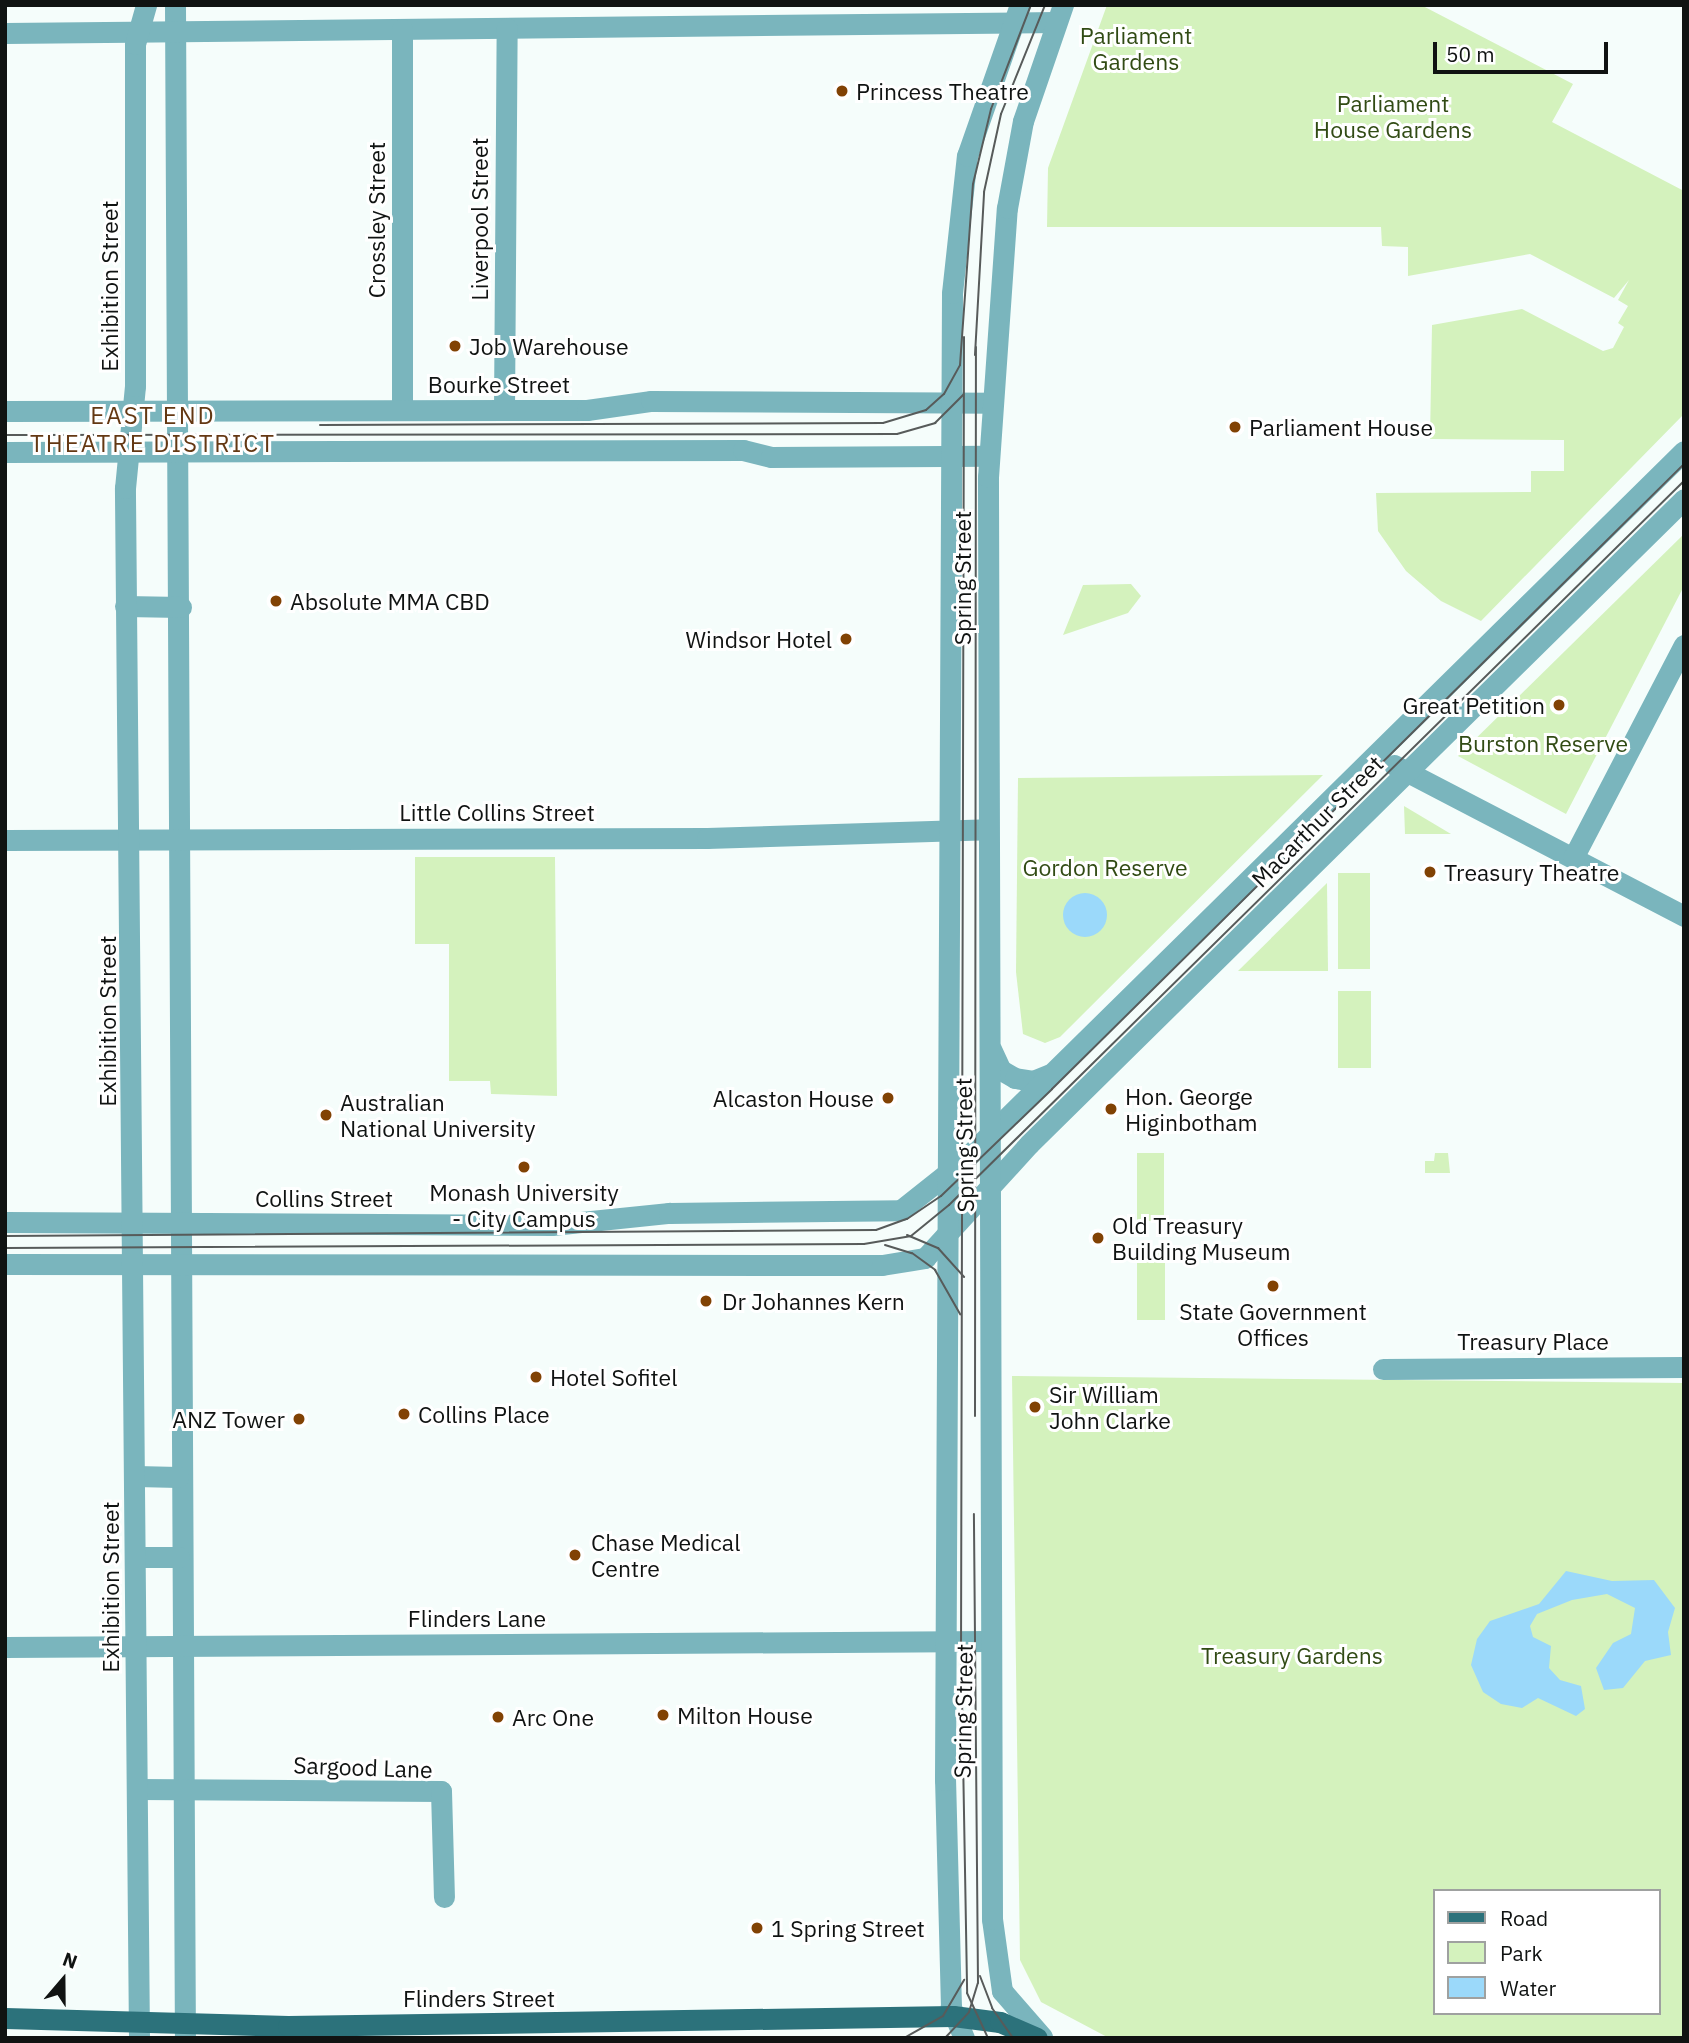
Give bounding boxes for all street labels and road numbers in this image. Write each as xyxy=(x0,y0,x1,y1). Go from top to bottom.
street label: Liverpool Street xyxy=(465,137,493,301)
street label: Crossley Street xyxy=(362,142,390,298)
street label: Exhibition Street xyxy=(95,200,123,372)
street label: Bourke Street xyxy=(428,370,570,398)
street label: Spring Street xyxy=(948,511,976,645)
street label: Macarthur Street xyxy=(1246,750,1388,892)
street label: Little Collins Street xyxy=(399,798,595,826)
street label: Exhibition Street xyxy=(93,935,121,1107)
street label: Spring Street xyxy=(949,1077,979,1213)
street label: Collins Street xyxy=(255,1184,393,1212)
street label: Treasury Place xyxy=(1457,1327,1609,1355)
street label: Exhibition Street xyxy=(96,1501,124,1673)
street label: Flinders Lane xyxy=(408,1604,546,1632)
street label: Spring Street xyxy=(948,1643,978,1779)
street label: Sargood Lane xyxy=(293,1751,433,1783)
street label: Flinders Street xyxy=(403,1984,555,2012)

